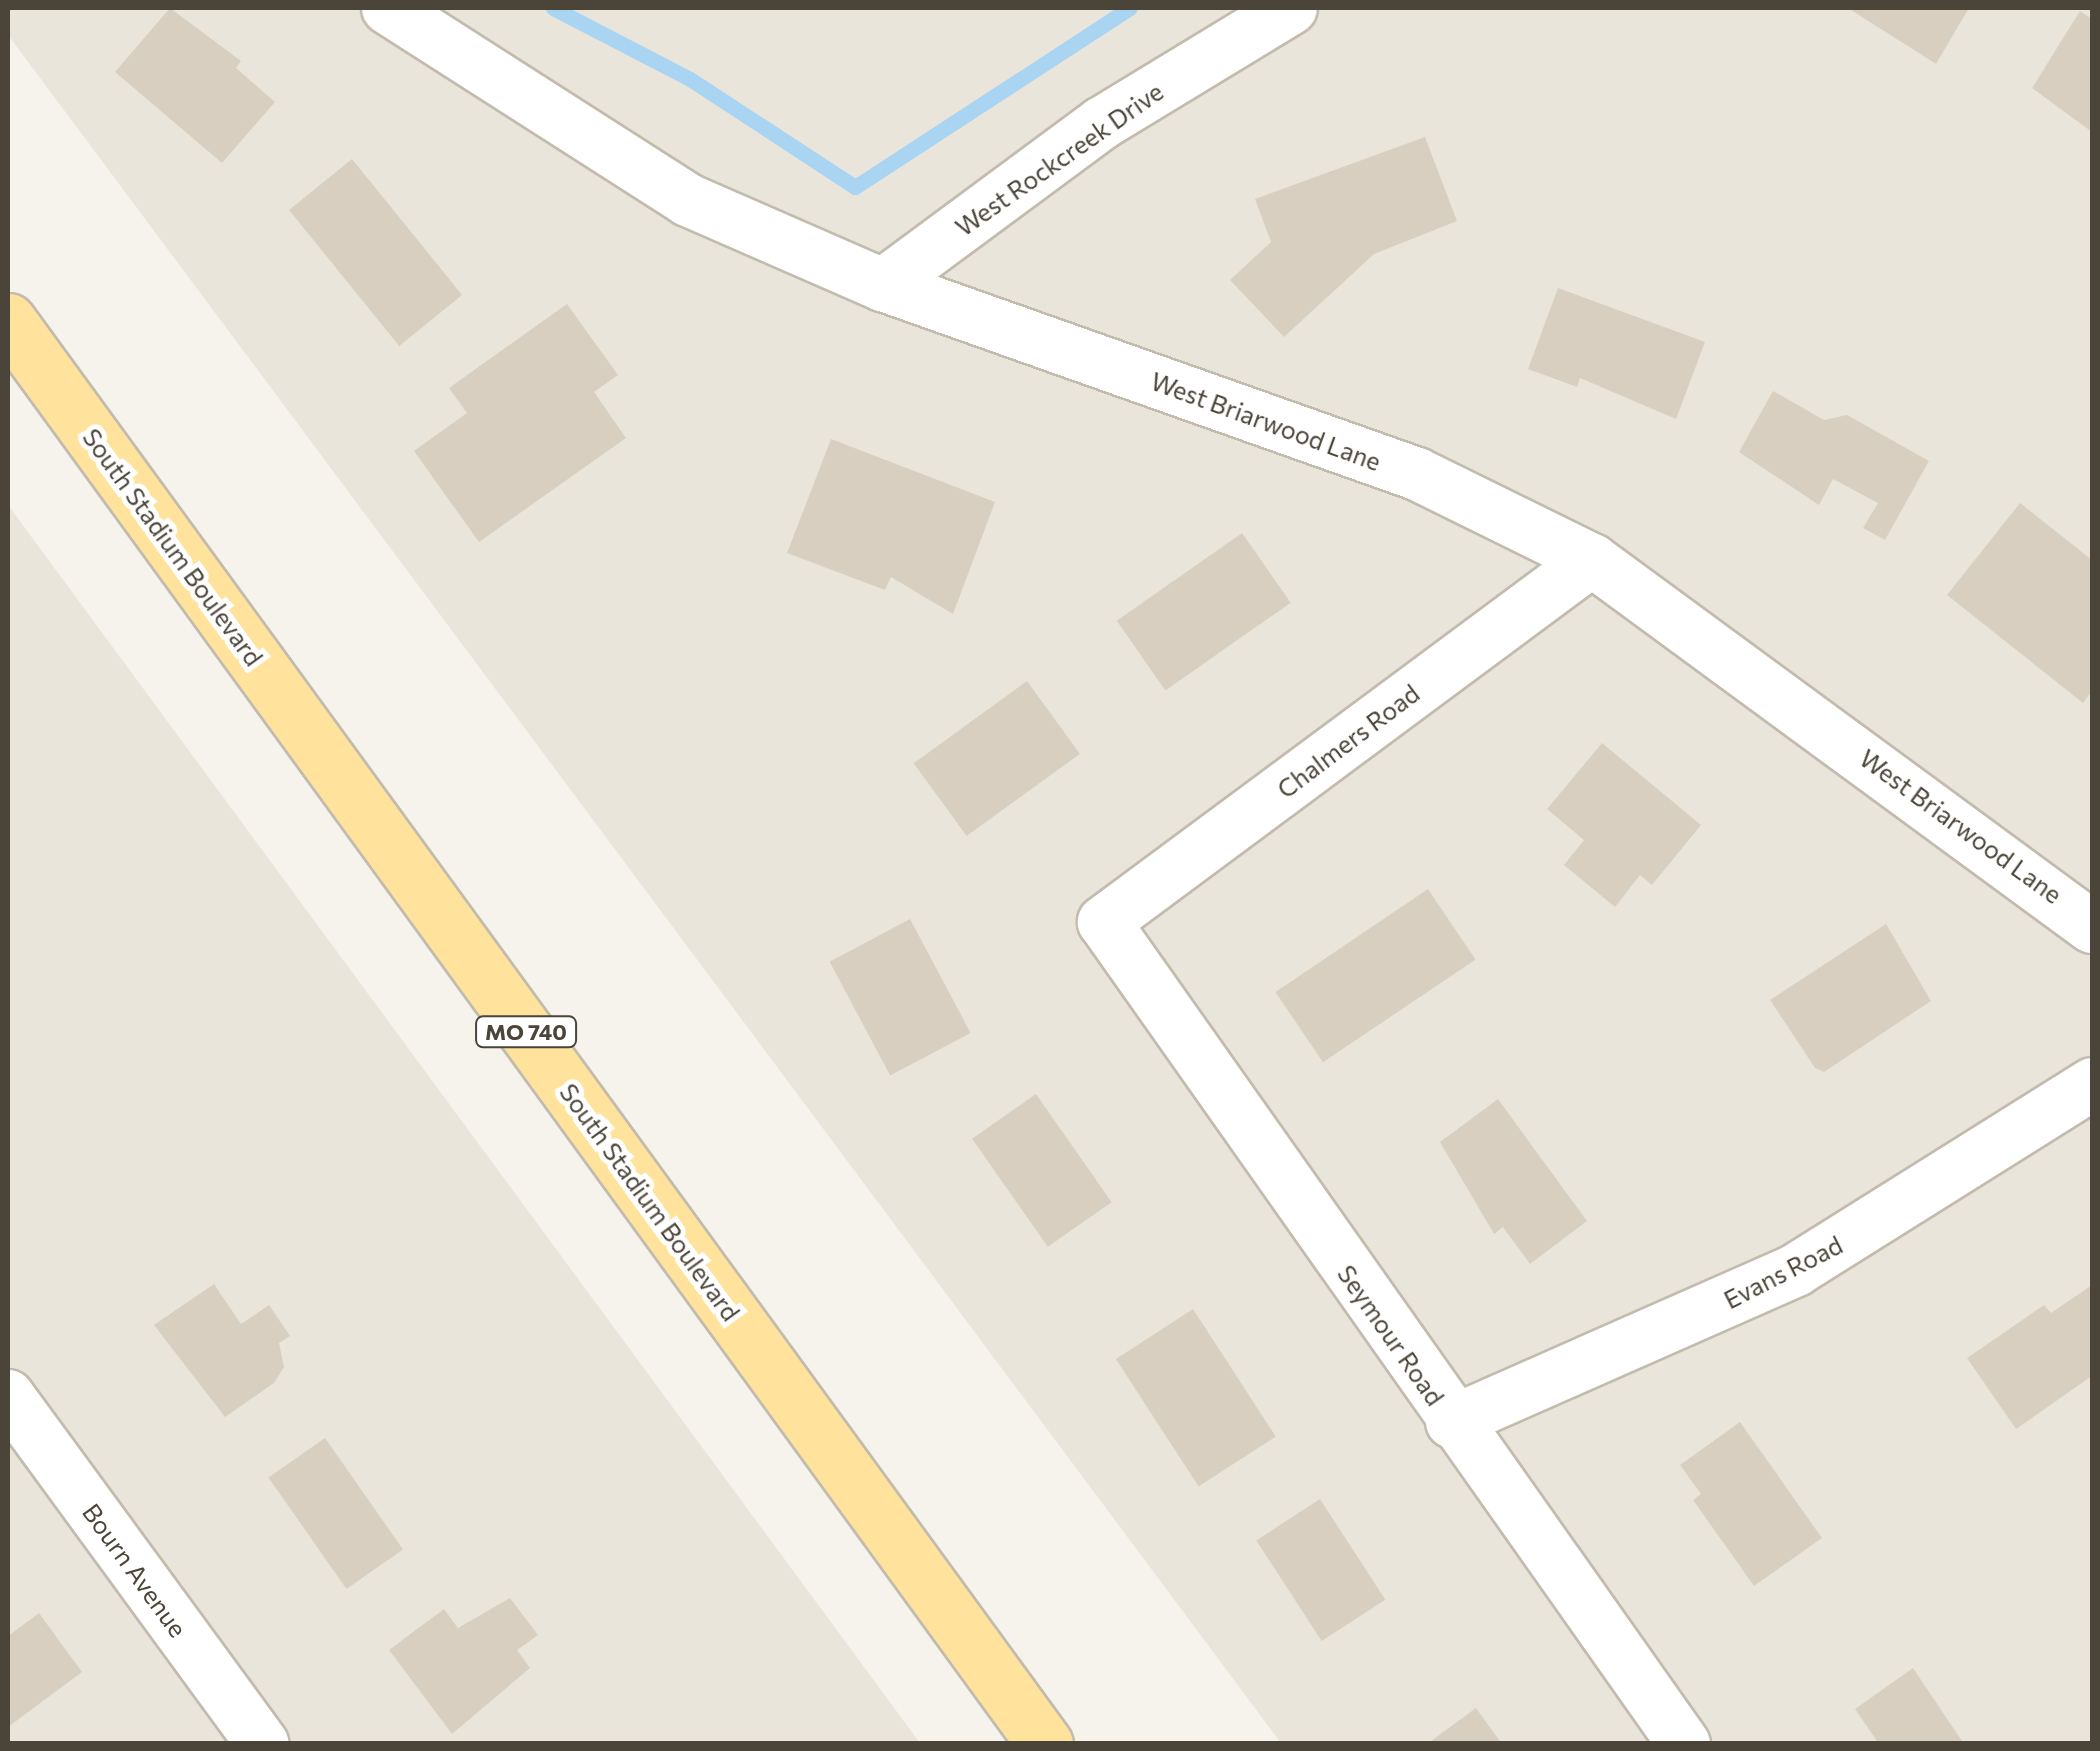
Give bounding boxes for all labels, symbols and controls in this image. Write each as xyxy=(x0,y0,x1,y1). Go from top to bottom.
street label: West Rockcreek Drive xyxy=(949,76,1169,242)
street label: West Briarwood Lane xyxy=(1147,365,1385,477)
street label: South Stadium Boulevard xyxy=(77,422,269,672)
street label: Chalmers Road xyxy=(1271,678,1425,804)
street label: West Briarwood Lane xyxy=(1854,743,2068,909)
road number: MO 740 xyxy=(474,1015,578,1049)
street label: South Stadium Boulevard xyxy=(554,1077,746,1327)
street label: Evans Road xyxy=(1719,1229,1847,1315)
street label: Seymour Road xyxy=(1332,1259,1450,1411)
street label: Bourn Avenue xyxy=(77,1497,193,1643)

